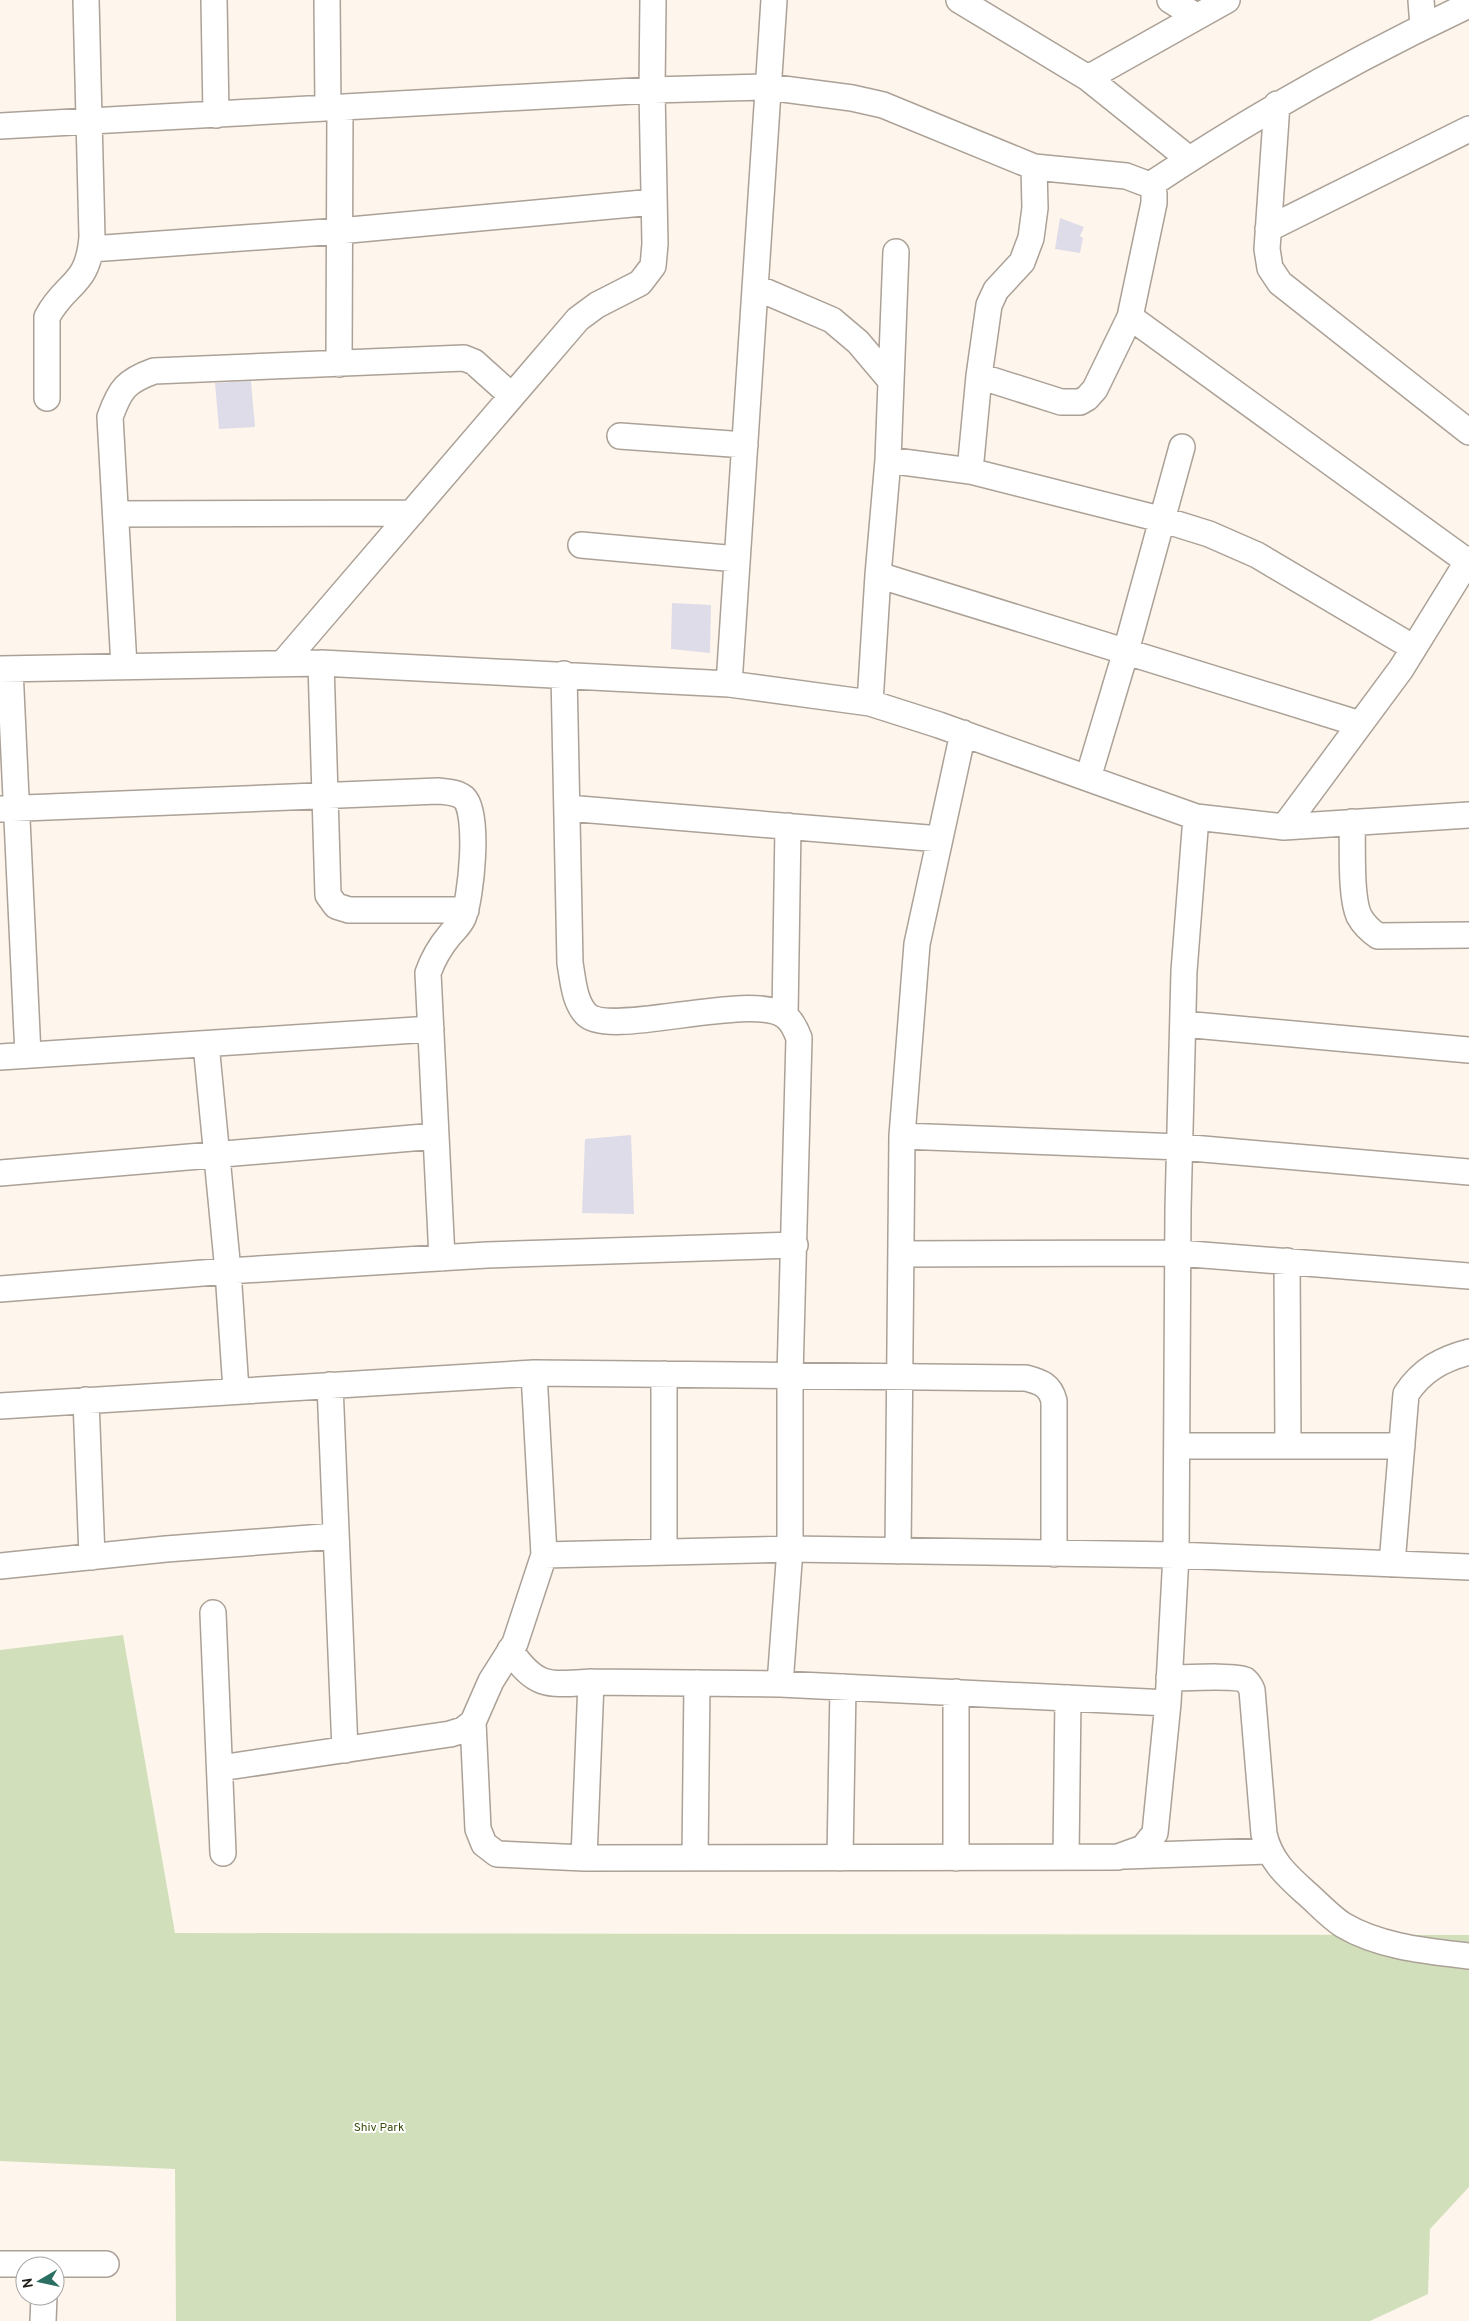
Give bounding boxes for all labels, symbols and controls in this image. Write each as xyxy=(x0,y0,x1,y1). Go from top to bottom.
park label: Shiv Park xyxy=(354,2120,404,2136)
north arrow xyxy=(15,2256,65,2306)
text: N xyxy=(19,2276,38,2289)

